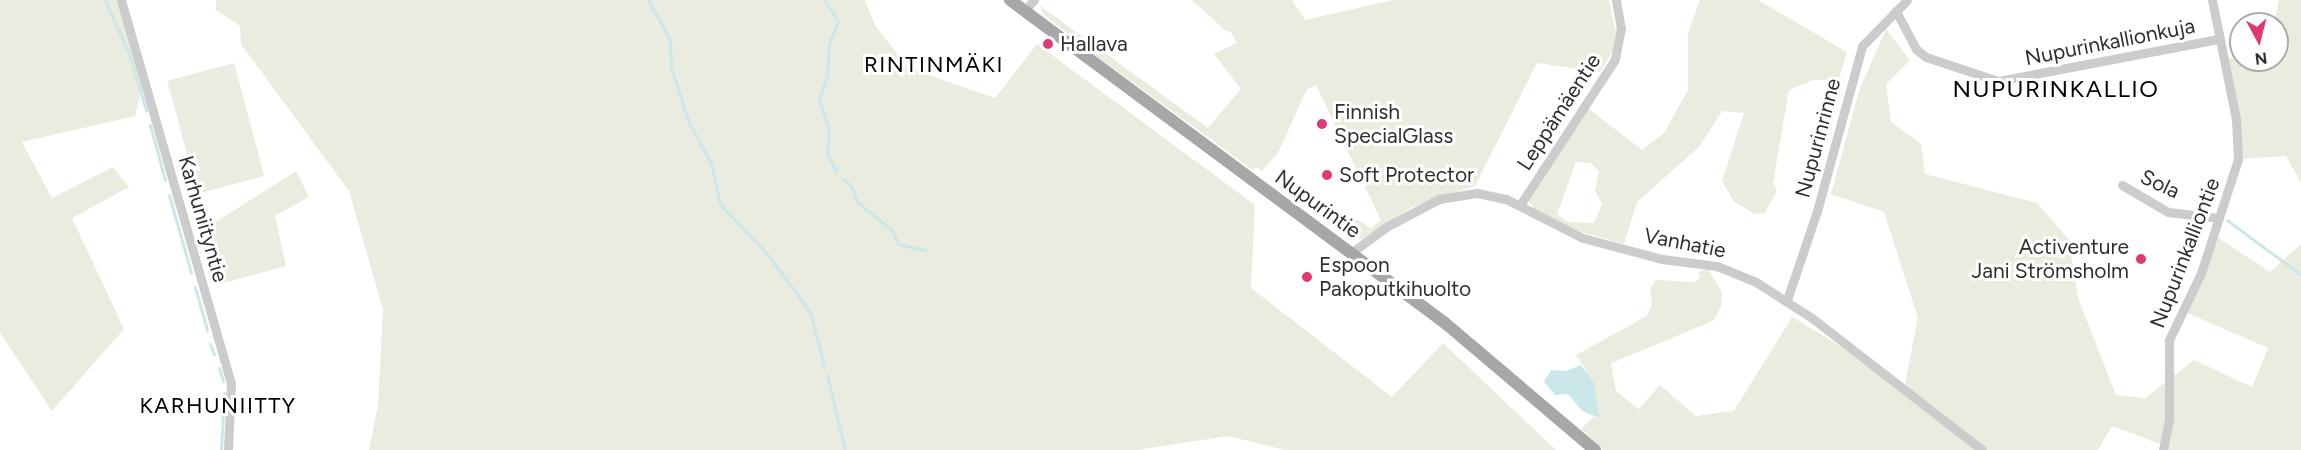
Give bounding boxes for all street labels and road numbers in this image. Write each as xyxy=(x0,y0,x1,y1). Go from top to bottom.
street label: Nupurinkallionkuja xyxy=(2023,13,2197,71)
street label: Leppämäentie xyxy=(1512,49,1606,175)
street label: Nupurinrinne xyxy=(1790,75,1846,201)
street label: Karhuniityntie xyxy=(173,153,233,285)
street label: Nupurintie xyxy=(1270,164,1366,244)
street label: Sola xyxy=(2136,164,2184,204)
street label: Nupurinkalliontie xyxy=(2145,174,2225,332)
street label: Vanhatie xyxy=(1642,223,1728,263)

